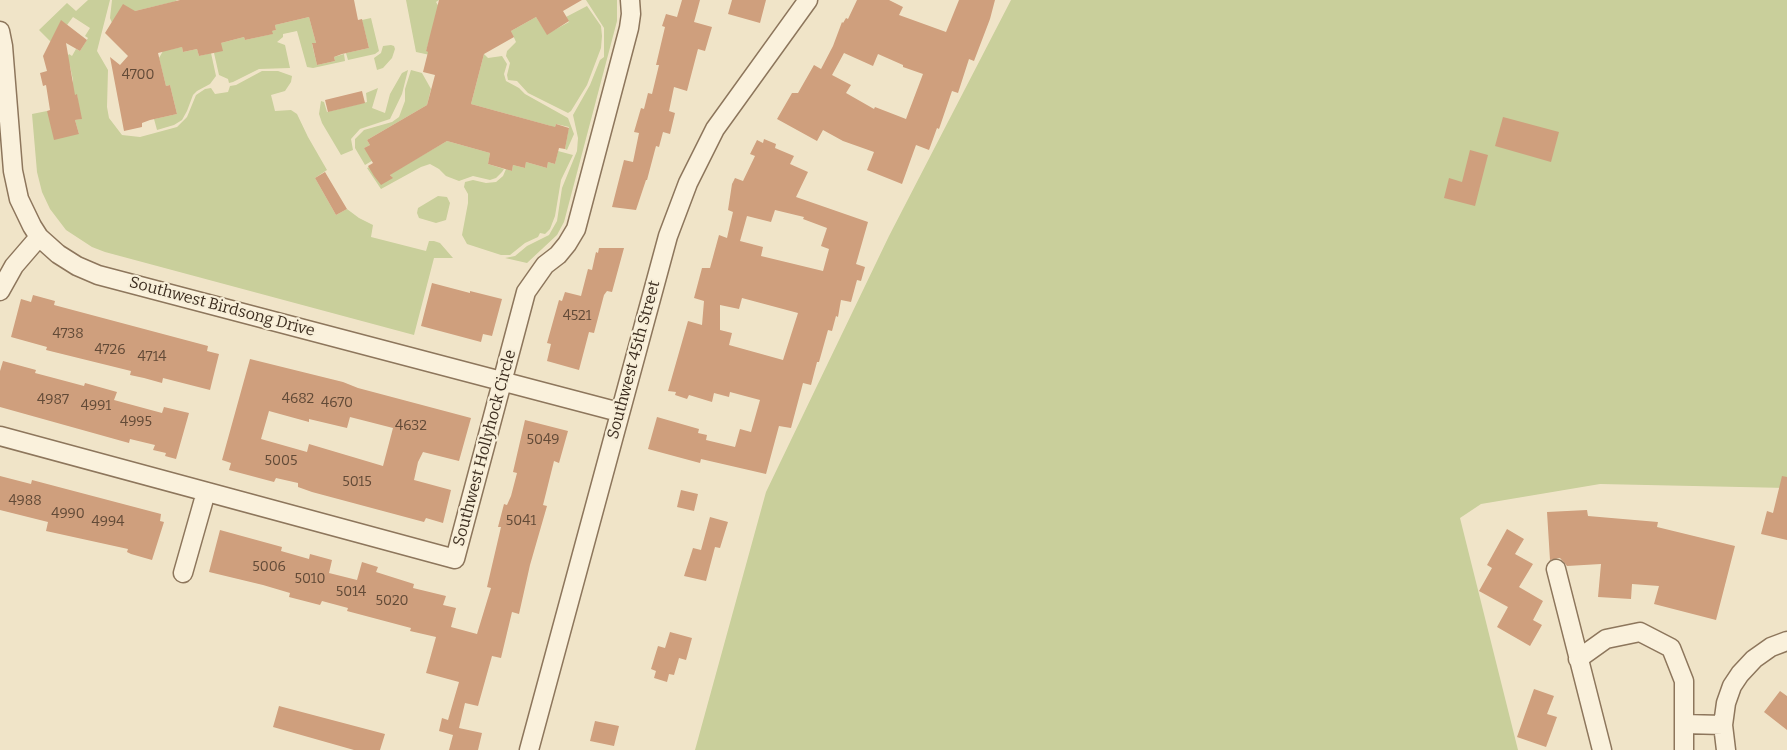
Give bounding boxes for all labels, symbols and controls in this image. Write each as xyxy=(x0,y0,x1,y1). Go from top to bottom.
house number: 4700 xyxy=(122,67,154,83)
street label: Southwest Birdsong Drive xyxy=(127,273,317,341)
street label: Southwest 45th Street xyxy=(604,279,664,441)
house number: 4521 xyxy=(563,308,591,324)
house number: 4738 xyxy=(52,326,84,342)
house number: 4726 xyxy=(95,342,125,358)
street label: Southwest Hollyhock Circle xyxy=(450,348,520,548)
house number: 4714 xyxy=(138,349,166,365)
house number: 4682 xyxy=(282,391,314,407)
house number: 4987 xyxy=(37,392,69,408)
house number: 4670 xyxy=(321,395,353,411)
house number: 4991 xyxy=(81,398,111,414)
house number: 4995 xyxy=(120,414,152,430)
house number: 4632 xyxy=(395,418,427,434)
house number: 5049 xyxy=(527,432,559,448)
house number: 5005 xyxy=(265,453,297,469)
house number: 5015 xyxy=(342,474,372,490)
house number: 4988 xyxy=(8,493,42,509)
house number: 4990 xyxy=(51,506,85,522)
house number: 5041 xyxy=(506,513,536,529)
house number: 4994 xyxy=(92,514,124,530)
house number: 5006 xyxy=(252,559,286,575)
house number: 5010 xyxy=(294,571,326,587)
house number: 5014 xyxy=(336,584,366,600)
house number: 5020 xyxy=(375,593,409,609)

